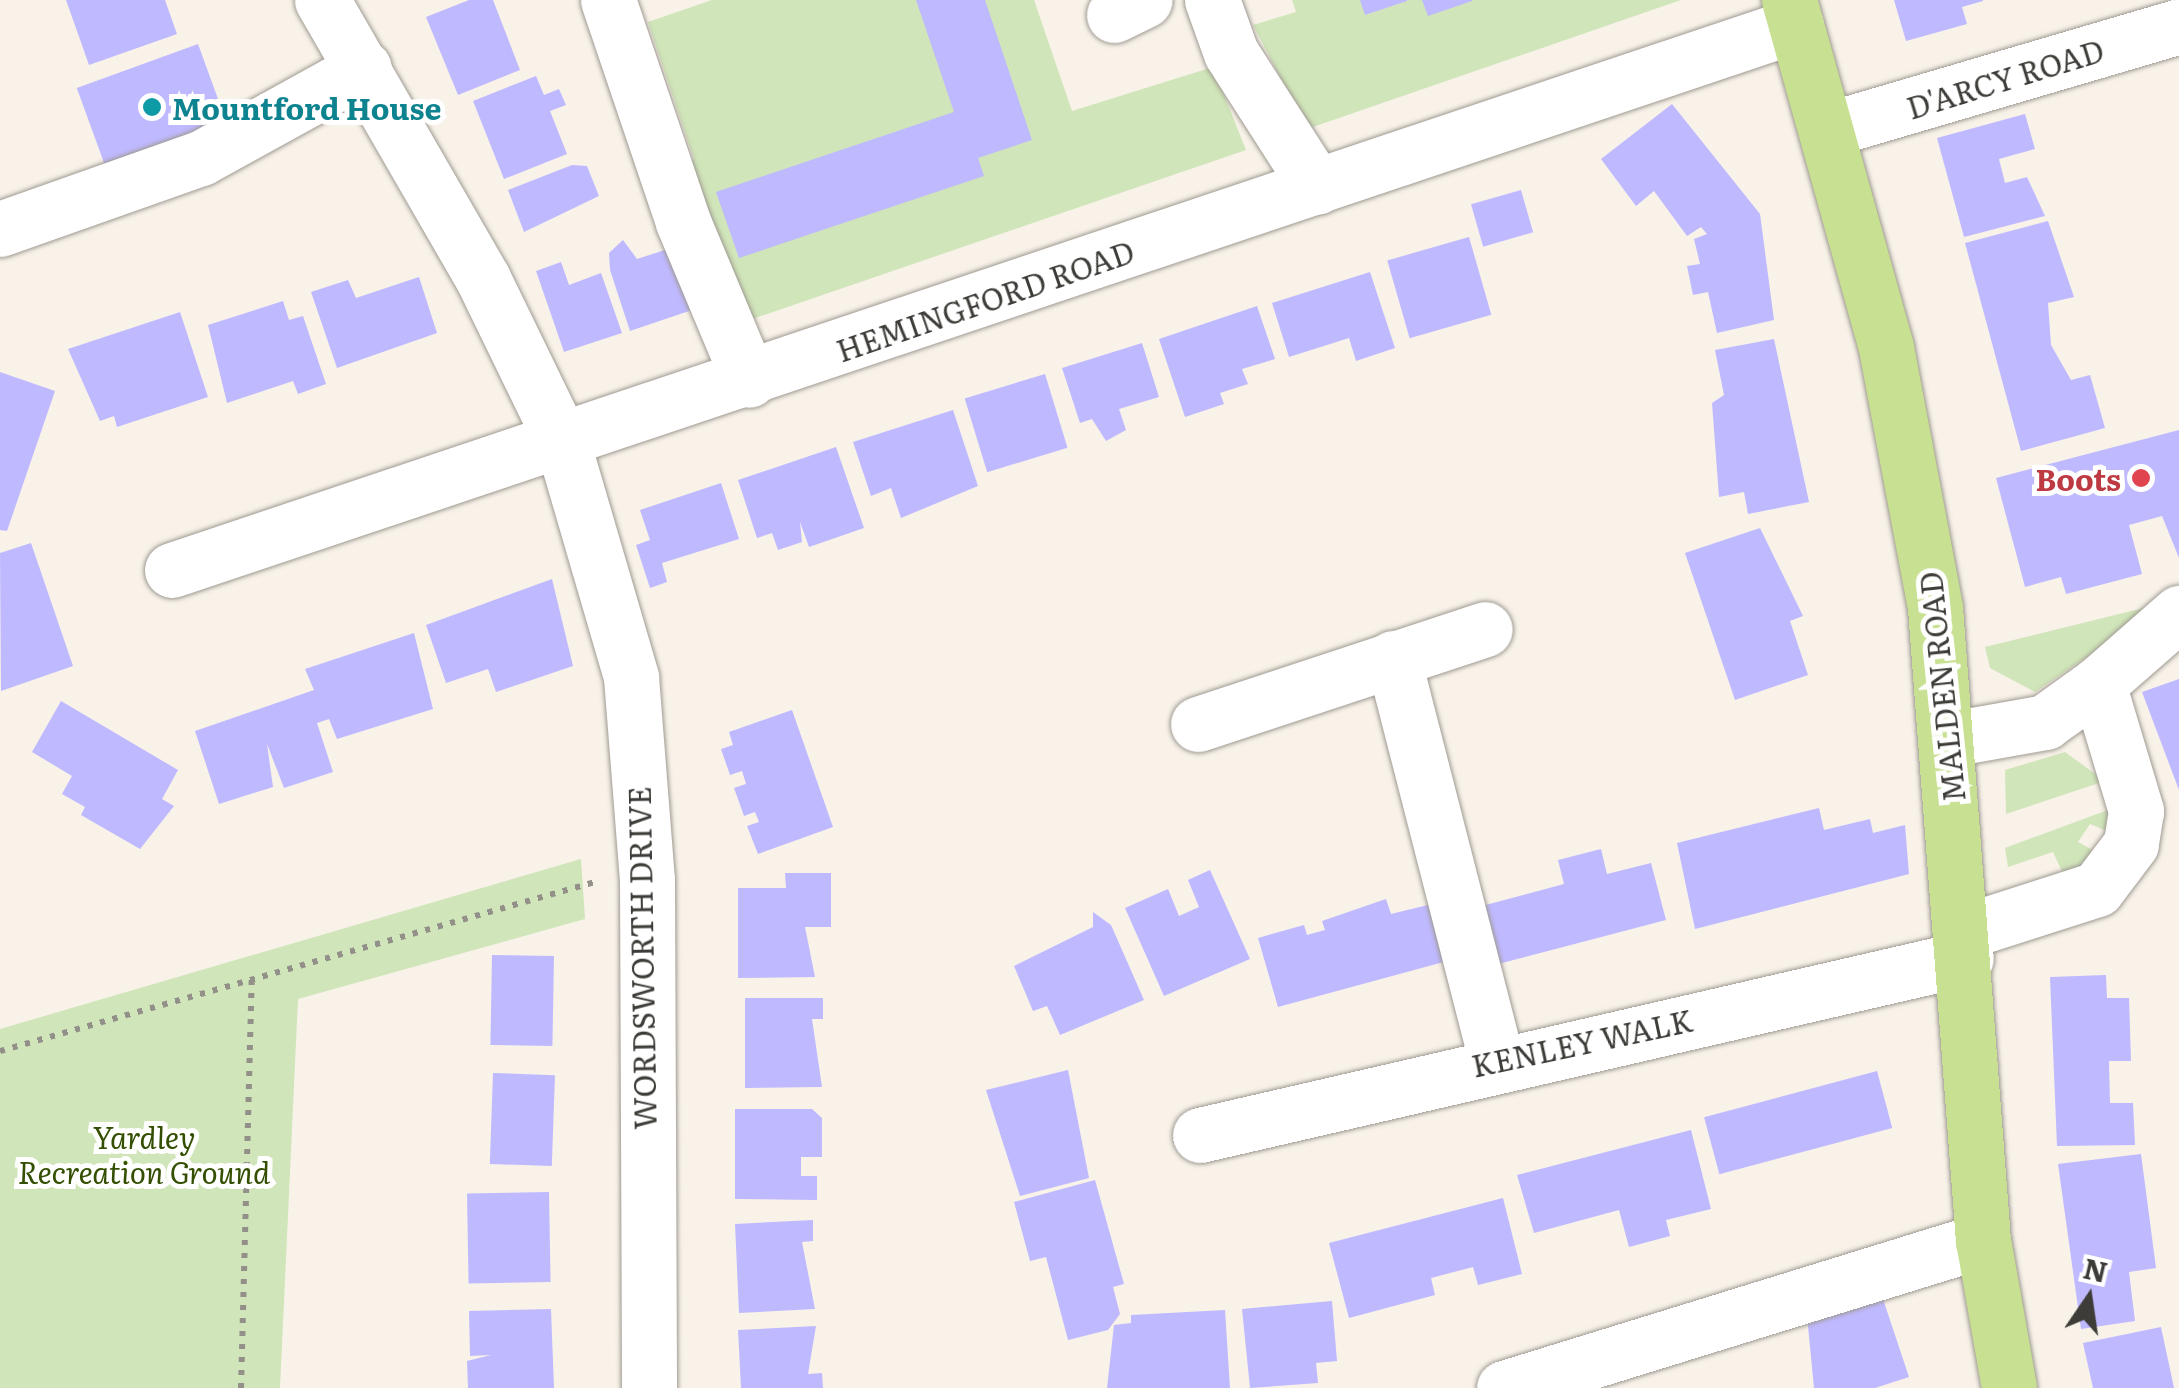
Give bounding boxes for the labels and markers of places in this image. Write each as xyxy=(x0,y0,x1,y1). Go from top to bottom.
place label: Mountford House xyxy=(172,89,441,125)
marker: Mountford House xyxy=(141,96,163,118)
place label: Boots xyxy=(2036,460,2121,496)
marker: Boots xyxy=(2130,467,2152,489)

